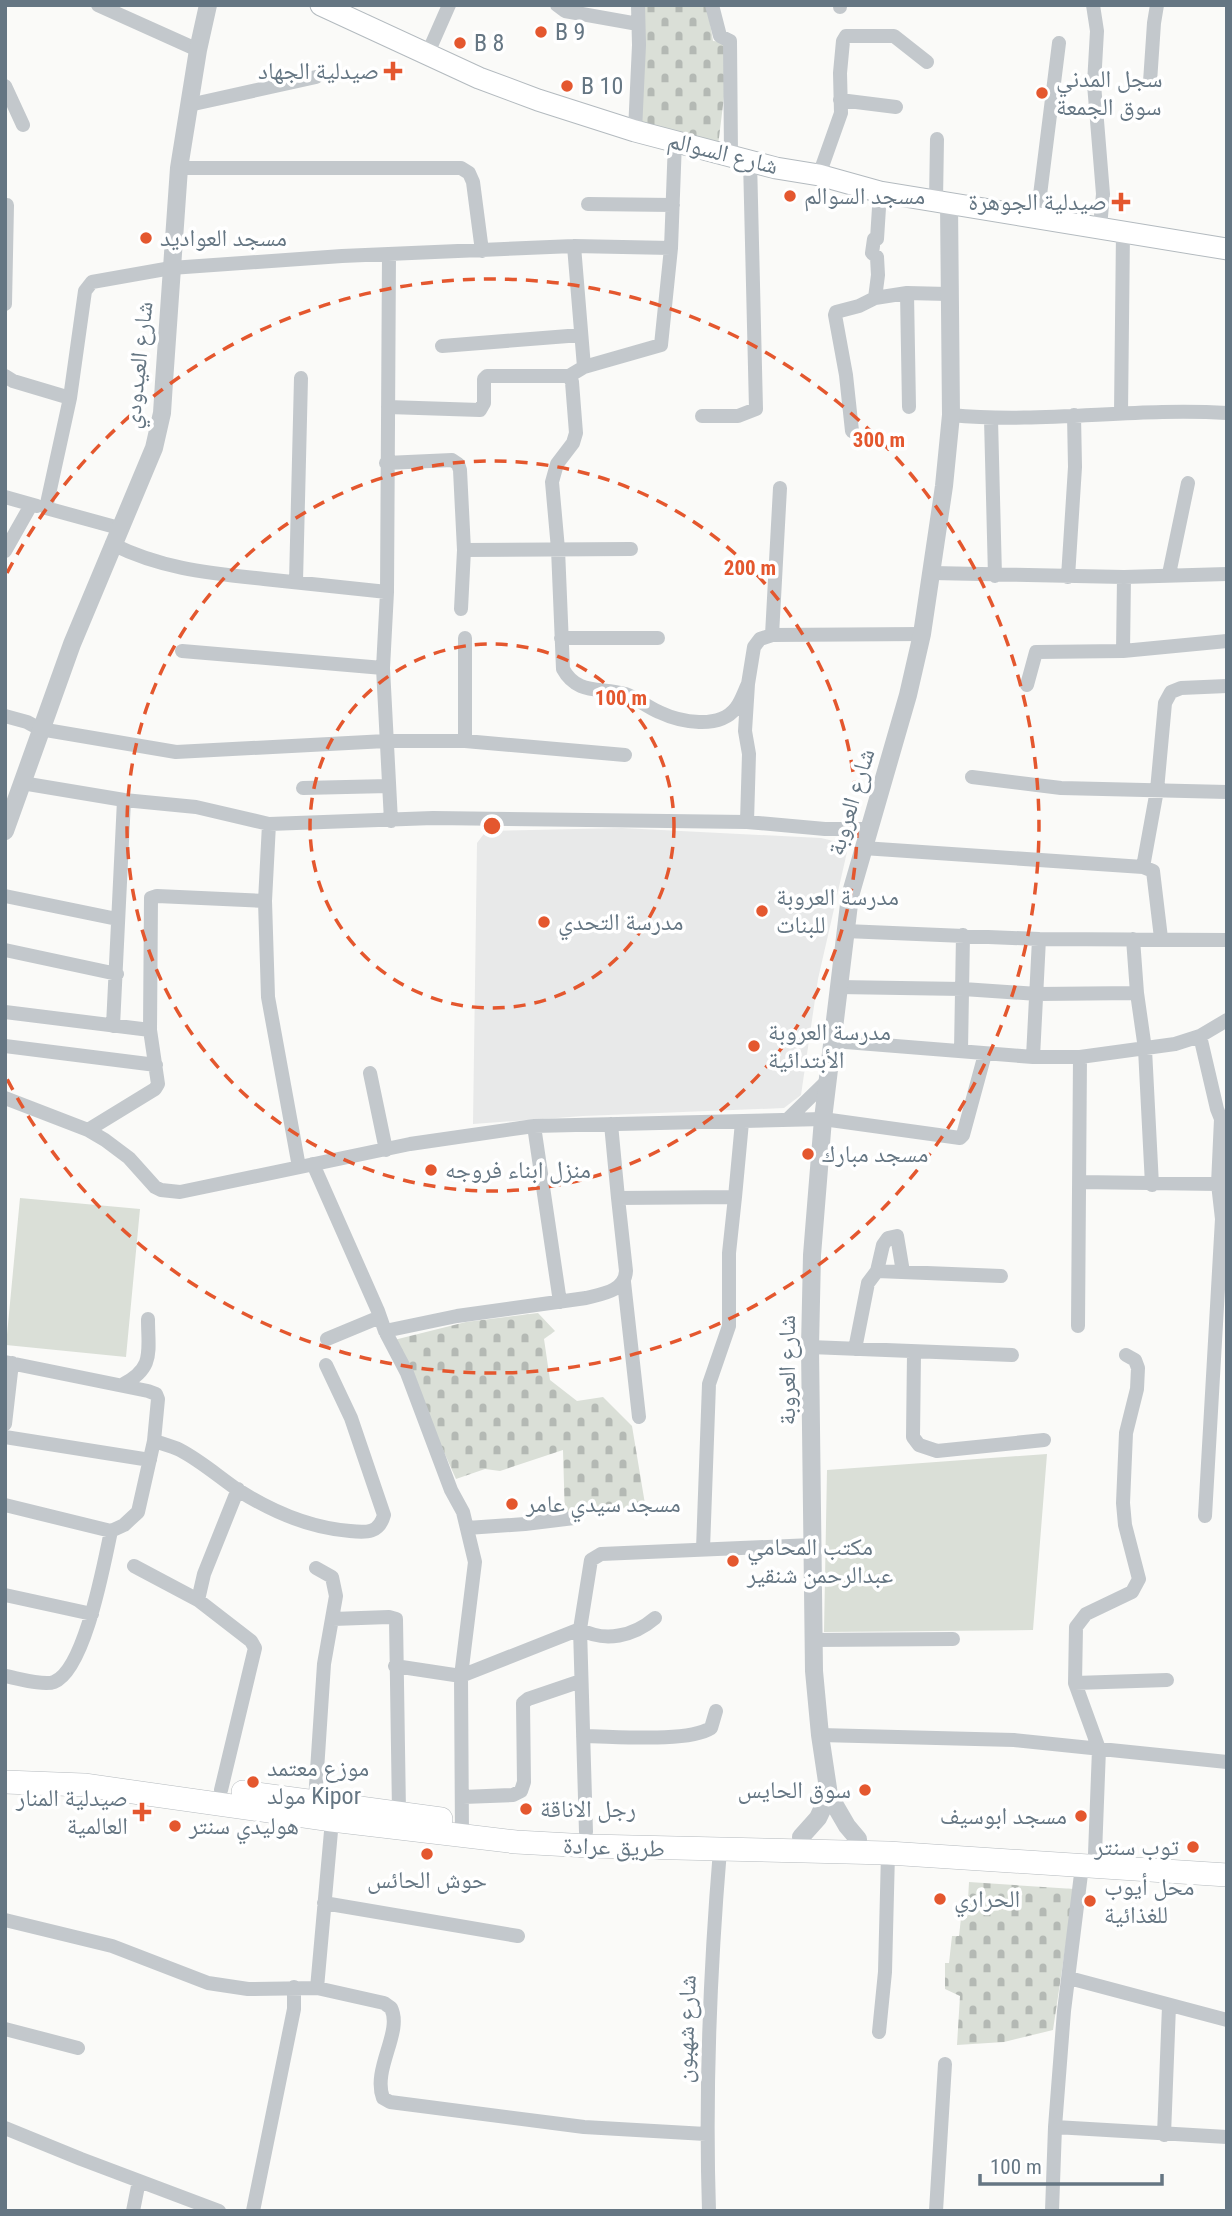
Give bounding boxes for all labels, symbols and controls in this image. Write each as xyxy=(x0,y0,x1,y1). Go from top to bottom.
place label: B 9 xyxy=(555,18,585,46)
marker: B 9 xyxy=(533,24,549,40)
place label: B 8 xyxy=(474,29,504,57)
marker: B 8 xyxy=(452,35,468,51)
place label: صيدلية الجهاد xyxy=(258,57,379,85)
marker: صيدلية الجهاد xyxy=(385,63,401,79)
place label: سجل المدني سوق الجمعة xyxy=(1056,65,1163,121)
place label: B 10 xyxy=(581,72,623,100)
marker: B 10 xyxy=(559,78,575,94)
marker: سجل المدني سوق الجمعة xyxy=(1034,85,1050,101)
street label: شارع السوالم xyxy=(665,126,781,182)
place label: مسجد السوالم xyxy=(804,182,925,212)
marker: مسجد السوالم xyxy=(782,188,798,204)
place label: صيدلية الجوهرة xyxy=(968,188,1107,216)
marker: صيدلية الجوهرة xyxy=(1113,194,1129,210)
place label: مسجد العواديد xyxy=(160,224,287,252)
marker: مسجد العواديد xyxy=(138,230,154,246)
street label: شارع العيدودي xyxy=(117,300,164,431)
text: 300 m xyxy=(853,428,905,452)
text: 200 m xyxy=(724,556,776,580)
text: 100 m xyxy=(595,686,647,710)
street label: شارع العروبة xyxy=(821,745,881,859)
centre of rings xyxy=(480,814,504,838)
place label: مدرسة العروبة للبنات xyxy=(776,883,899,939)
marker: مدرسة العروبة للبنات xyxy=(754,903,770,919)
place label: مدرسة التحدي xyxy=(558,908,683,941)
marker: مدرسة التحدي xyxy=(536,914,552,930)
place label: مدرسة العروبة الأبتدائية xyxy=(768,1018,891,1074)
marker: مدرسة العروبة الأبتدائية xyxy=(746,1038,762,1054)
place label: مسجد مبارك xyxy=(822,1140,928,1168)
marker: مسجد مبارك xyxy=(800,1146,816,1162)
place label: منزل ابناء فروجه xyxy=(445,1156,591,1184)
marker: منزل ابناء فروجه xyxy=(423,1162,439,1178)
street label: شارع العروبة xyxy=(773,1315,802,1425)
place label: مسجد سيدي عامر xyxy=(525,1490,681,1523)
marker: مسجد سيدي عامر xyxy=(504,1496,520,1512)
place label: مكتب المحامي عبدالرحمن شنقير xyxy=(746,1533,893,1589)
marker: مكتب المحامي عبدالرحمن شنقير xyxy=(725,1553,741,1569)
place label: موزع معتمد مولد Kipor xyxy=(267,1754,369,1810)
marker: موزع معتمد مولد Kipor xyxy=(245,1774,261,1790)
place label: سوق الحايس xyxy=(737,1776,851,1804)
marker: سوق الحايس xyxy=(857,1782,873,1798)
place label: صيدلية المنار العالمية xyxy=(15,1784,128,1840)
place label: رجل الاناقة xyxy=(540,1795,636,1823)
marker: رجل الاناقة xyxy=(518,1801,534,1817)
place label: مسجد ابوسيف xyxy=(940,1802,1067,1830)
marker: صيدلية المنار العالمية xyxy=(134,1804,150,1820)
marker: مسجد ابوسيف xyxy=(1073,1808,1089,1824)
place label: هوليدي سنتر xyxy=(188,1812,299,1845)
marker: هوليدي سنتر xyxy=(167,1818,183,1834)
street label: طريق عرادة xyxy=(563,1831,665,1863)
place label: توب سنتر xyxy=(1093,1833,1179,1861)
marker: توب سنتر xyxy=(1185,1839,1201,1855)
marker: حوش الحائس xyxy=(419,1846,435,1862)
place label: حوش الحائس xyxy=(367,1866,487,1894)
place label: محل أيوب للغذائية xyxy=(1104,1873,1194,1929)
place label: الحراري xyxy=(954,1885,1020,1918)
marker: الحراري xyxy=(932,1891,948,1907)
marker: محل أيوب للغذائية xyxy=(1082,1893,1098,1909)
street label: شارع شهبون xyxy=(670,1974,703,2084)
scale bar xyxy=(980,2142,1162,2186)
text: 100 m xyxy=(990,2155,1042,2179)

